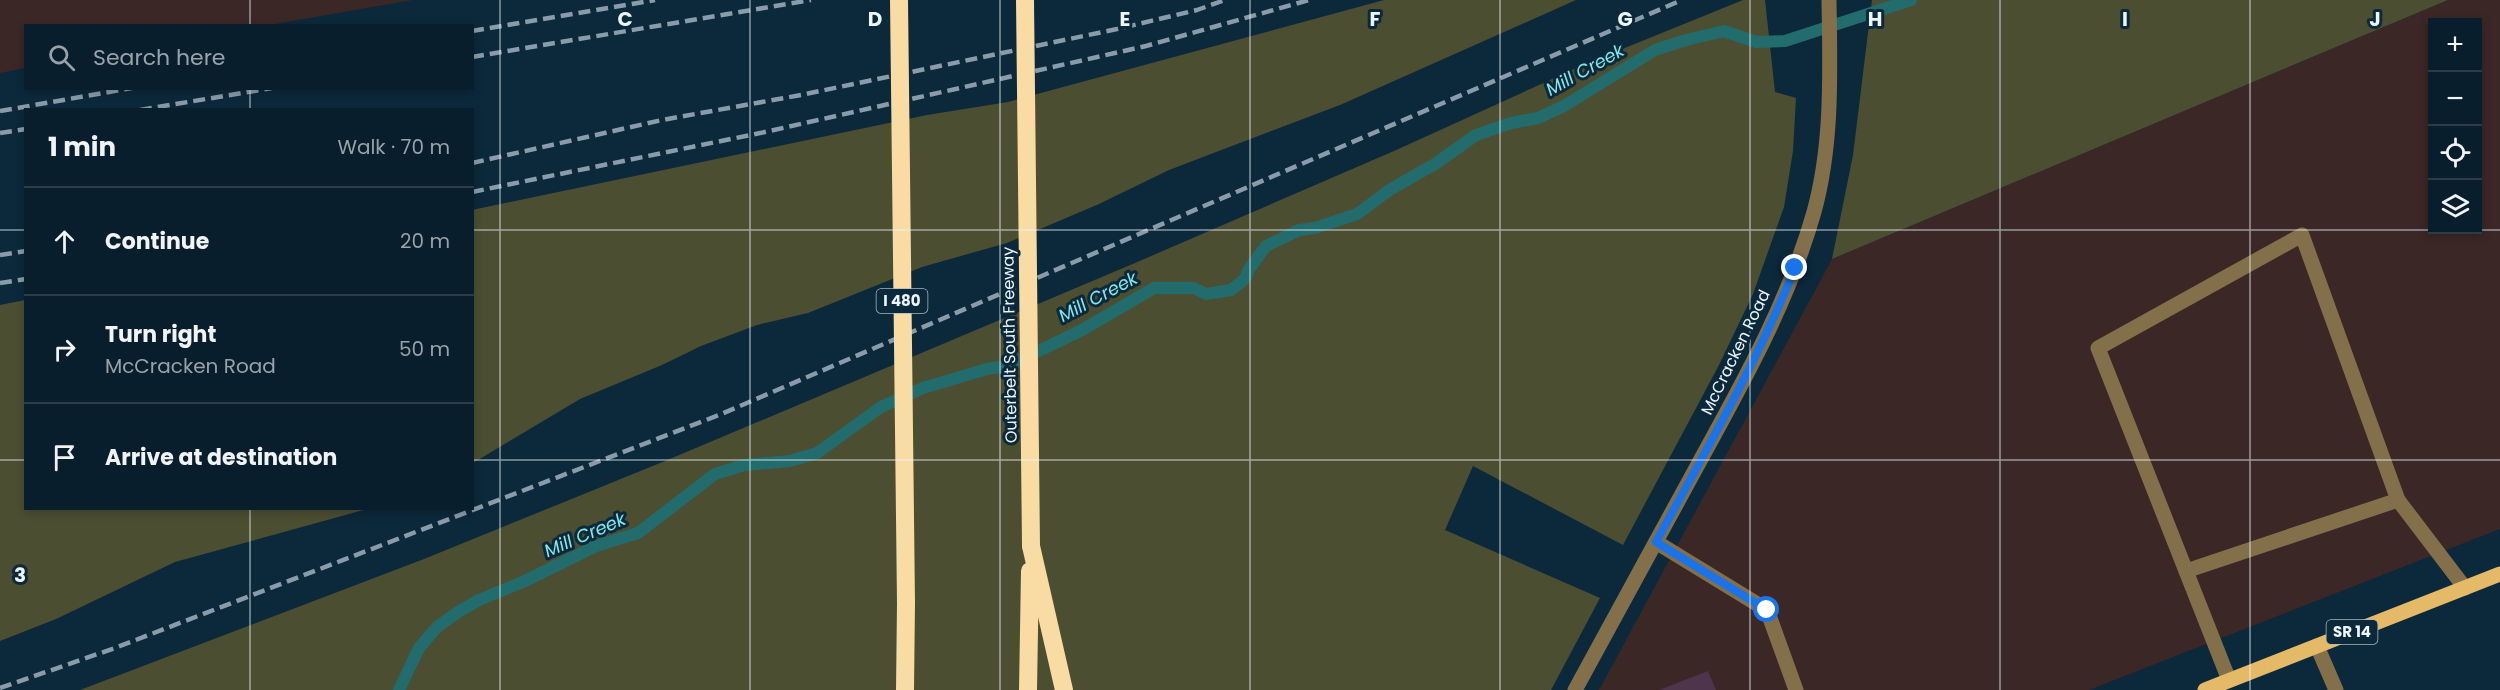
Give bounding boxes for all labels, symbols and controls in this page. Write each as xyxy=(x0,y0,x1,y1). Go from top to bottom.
text: C xyxy=(617,5,633,33)
text: D xyxy=(868,5,882,33)
text: E xyxy=(1120,5,1130,33)
text: F xyxy=(1370,5,1381,33)
text: G xyxy=(1617,5,1633,33)
text: H xyxy=(1868,5,1882,33)
text: I xyxy=(2122,5,2128,33)
text: J xyxy=(2369,5,2381,33)
map controls xyxy=(2428,18,2482,234)
button: + xyxy=(2428,18,2482,72)
search box xyxy=(24,24,474,90)
water label: Mill Creek xyxy=(1541,37,1629,101)
icon: search xyxy=(45,41,78,74)
text: Search here xyxy=(93,42,226,73)
button: − xyxy=(2428,72,2482,126)
button: locate xyxy=(2428,126,2482,180)
text: 1 min xyxy=(48,129,116,165)
text: Walk · 70 m xyxy=(337,133,450,161)
button: layers xyxy=(2428,180,2482,234)
icon: ahead xyxy=(48,225,81,258)
text: Continue xyxy=(105,226,209,257)
text: 20 m xyxy=(400,227,450,255)
street label: Outerbelt South Freeway xyxy=(996,247,1023,443)
route end xyxy=(1781,254,1807,280)
water label: Mill Creek xyxy=(1054,265,1142,328)
street label: McCracken Road xyxy=(1695,286,1776,419)
road number: I 480 xyxy=(876,289,928,313)
text: Turn right xyxy=(105,319,216,350)
icon: right xyxy=(48,333,81,366)
text: 50 m xyxy=(399,335,450,363)
text: McCracken Road xyxy=(105,352,276,380)
icon: arrive xyxy=(48,441,81,474)
text: Arrive at destination xyxy=(105,442,337,473)
water label: Mill Creek xyxy=(540,506,630,563)
text: 3 xyxy=(14,561,26,589)
route start xyxy=(1753,596,1779,622)
road number: SR 14 xyxy=(2326,620,2378,644)

